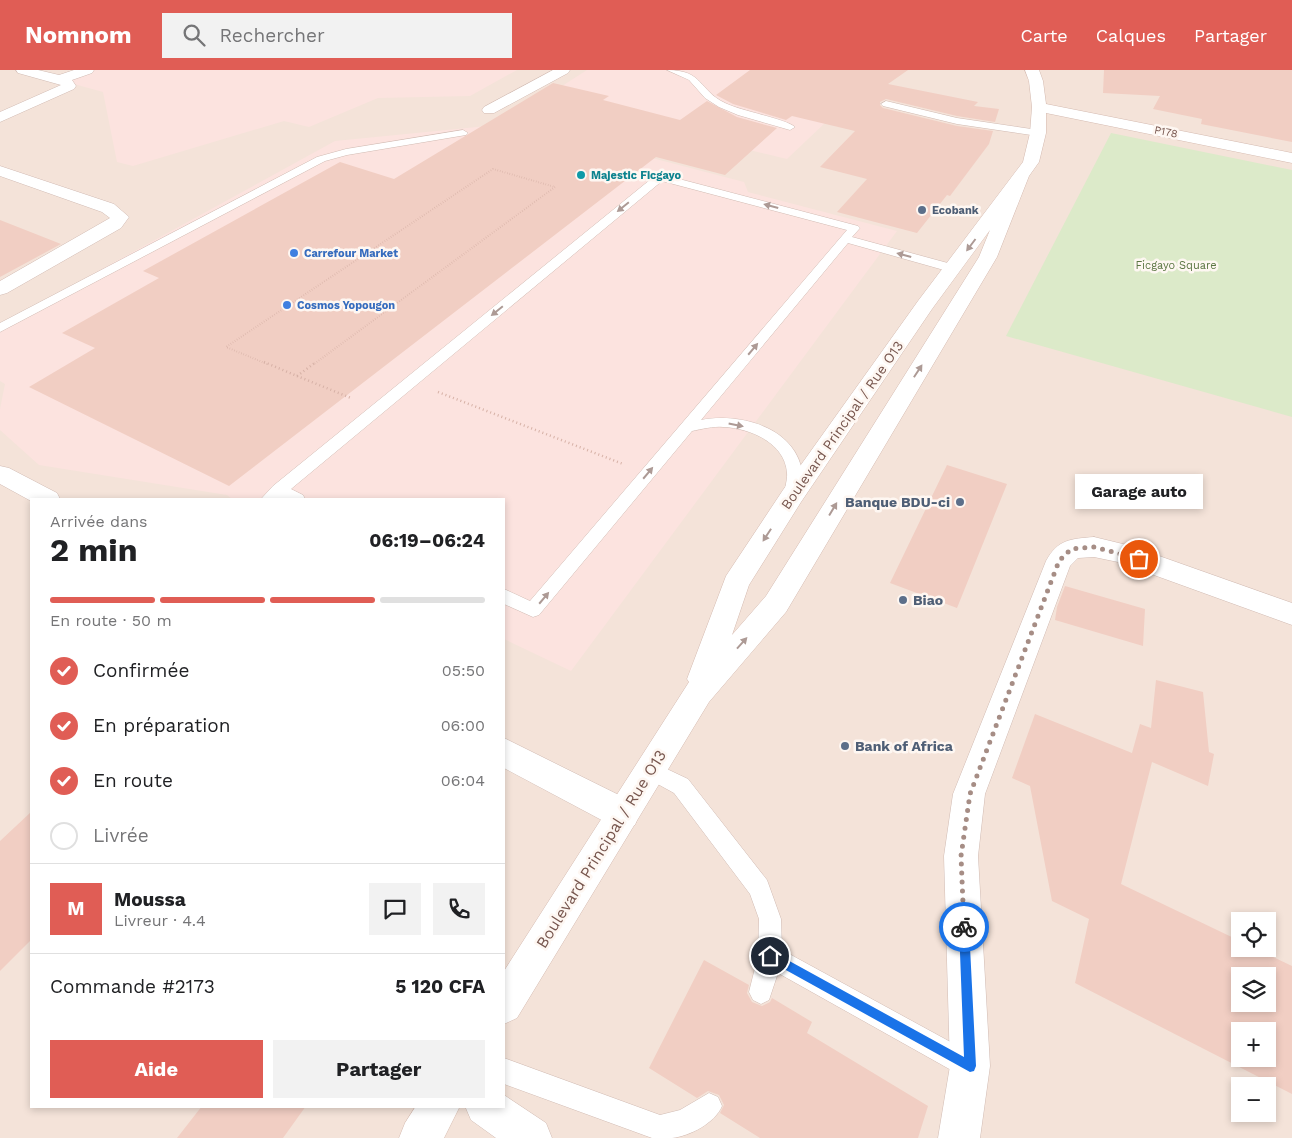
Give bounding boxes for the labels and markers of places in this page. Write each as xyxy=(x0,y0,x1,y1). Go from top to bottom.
marker: Majestic Ficgayo xyxy=(575,169,587,181)
place label: Majestic Ficgayo xyxy=(591,169,682,182)
marker: Ecobank xyxy=(916,204,928,216)
place label: Ecobank xyxy=(932,204,979,217)
marker: Carrefour Market xyxy=(288,247,300,259)
place label: Carrefour Market xyxy=(304,247,398,260)
marker: Cosmos Yopougon xyxy=(281,299,293,311)
place label: Cosmos Yopougon xyxy=(297,299,395,312)
callout: Garage auto xyxy=(1075,474,1203,509)
place label: Banque BDU-ci xyxy=(845,494,950,510)
marker: Banque BDU-ci xyxy=(954,496,966,508)
pin xyxy=(1118,538,1160,580)
place label: Biao xyxy=(913,592,943,608)
marker: Biao xyxy=(897,594,909,606)
place label: Bank of Africa xyxy=(855,738,954,754)
marker: Bank of Africa xyxy=(839,740,851,752)
pin xyxy=(749,935,791,977)

